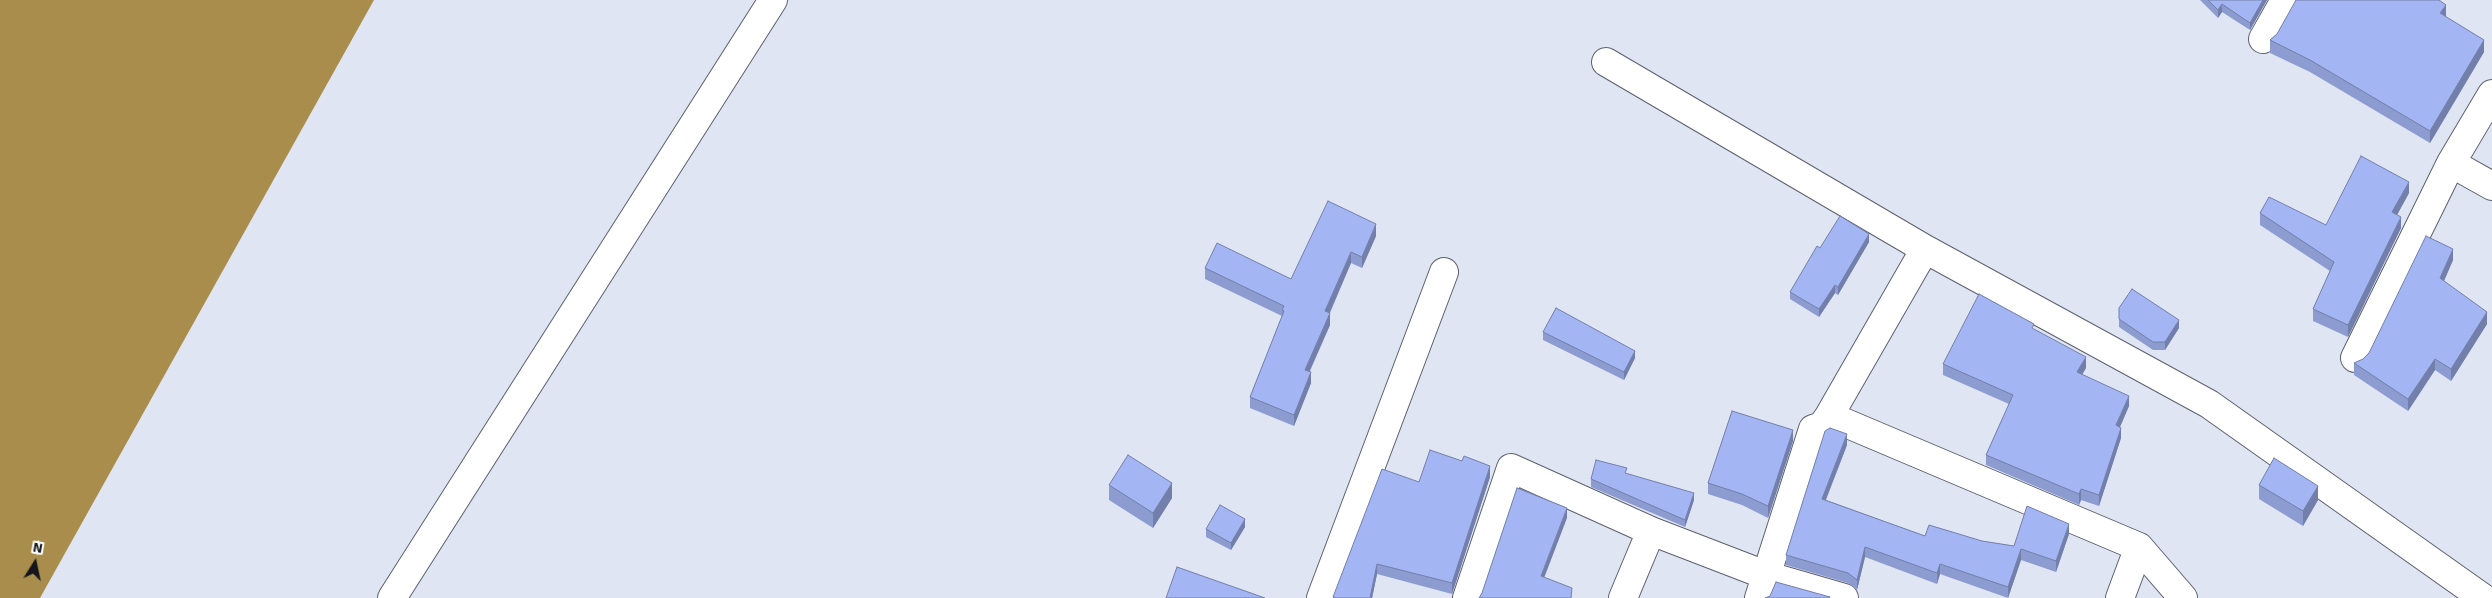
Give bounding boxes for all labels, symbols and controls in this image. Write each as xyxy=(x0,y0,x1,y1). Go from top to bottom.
north arrow xyxy=(10,538,60,588)
text: N xyxy=(31,539,44,557)

